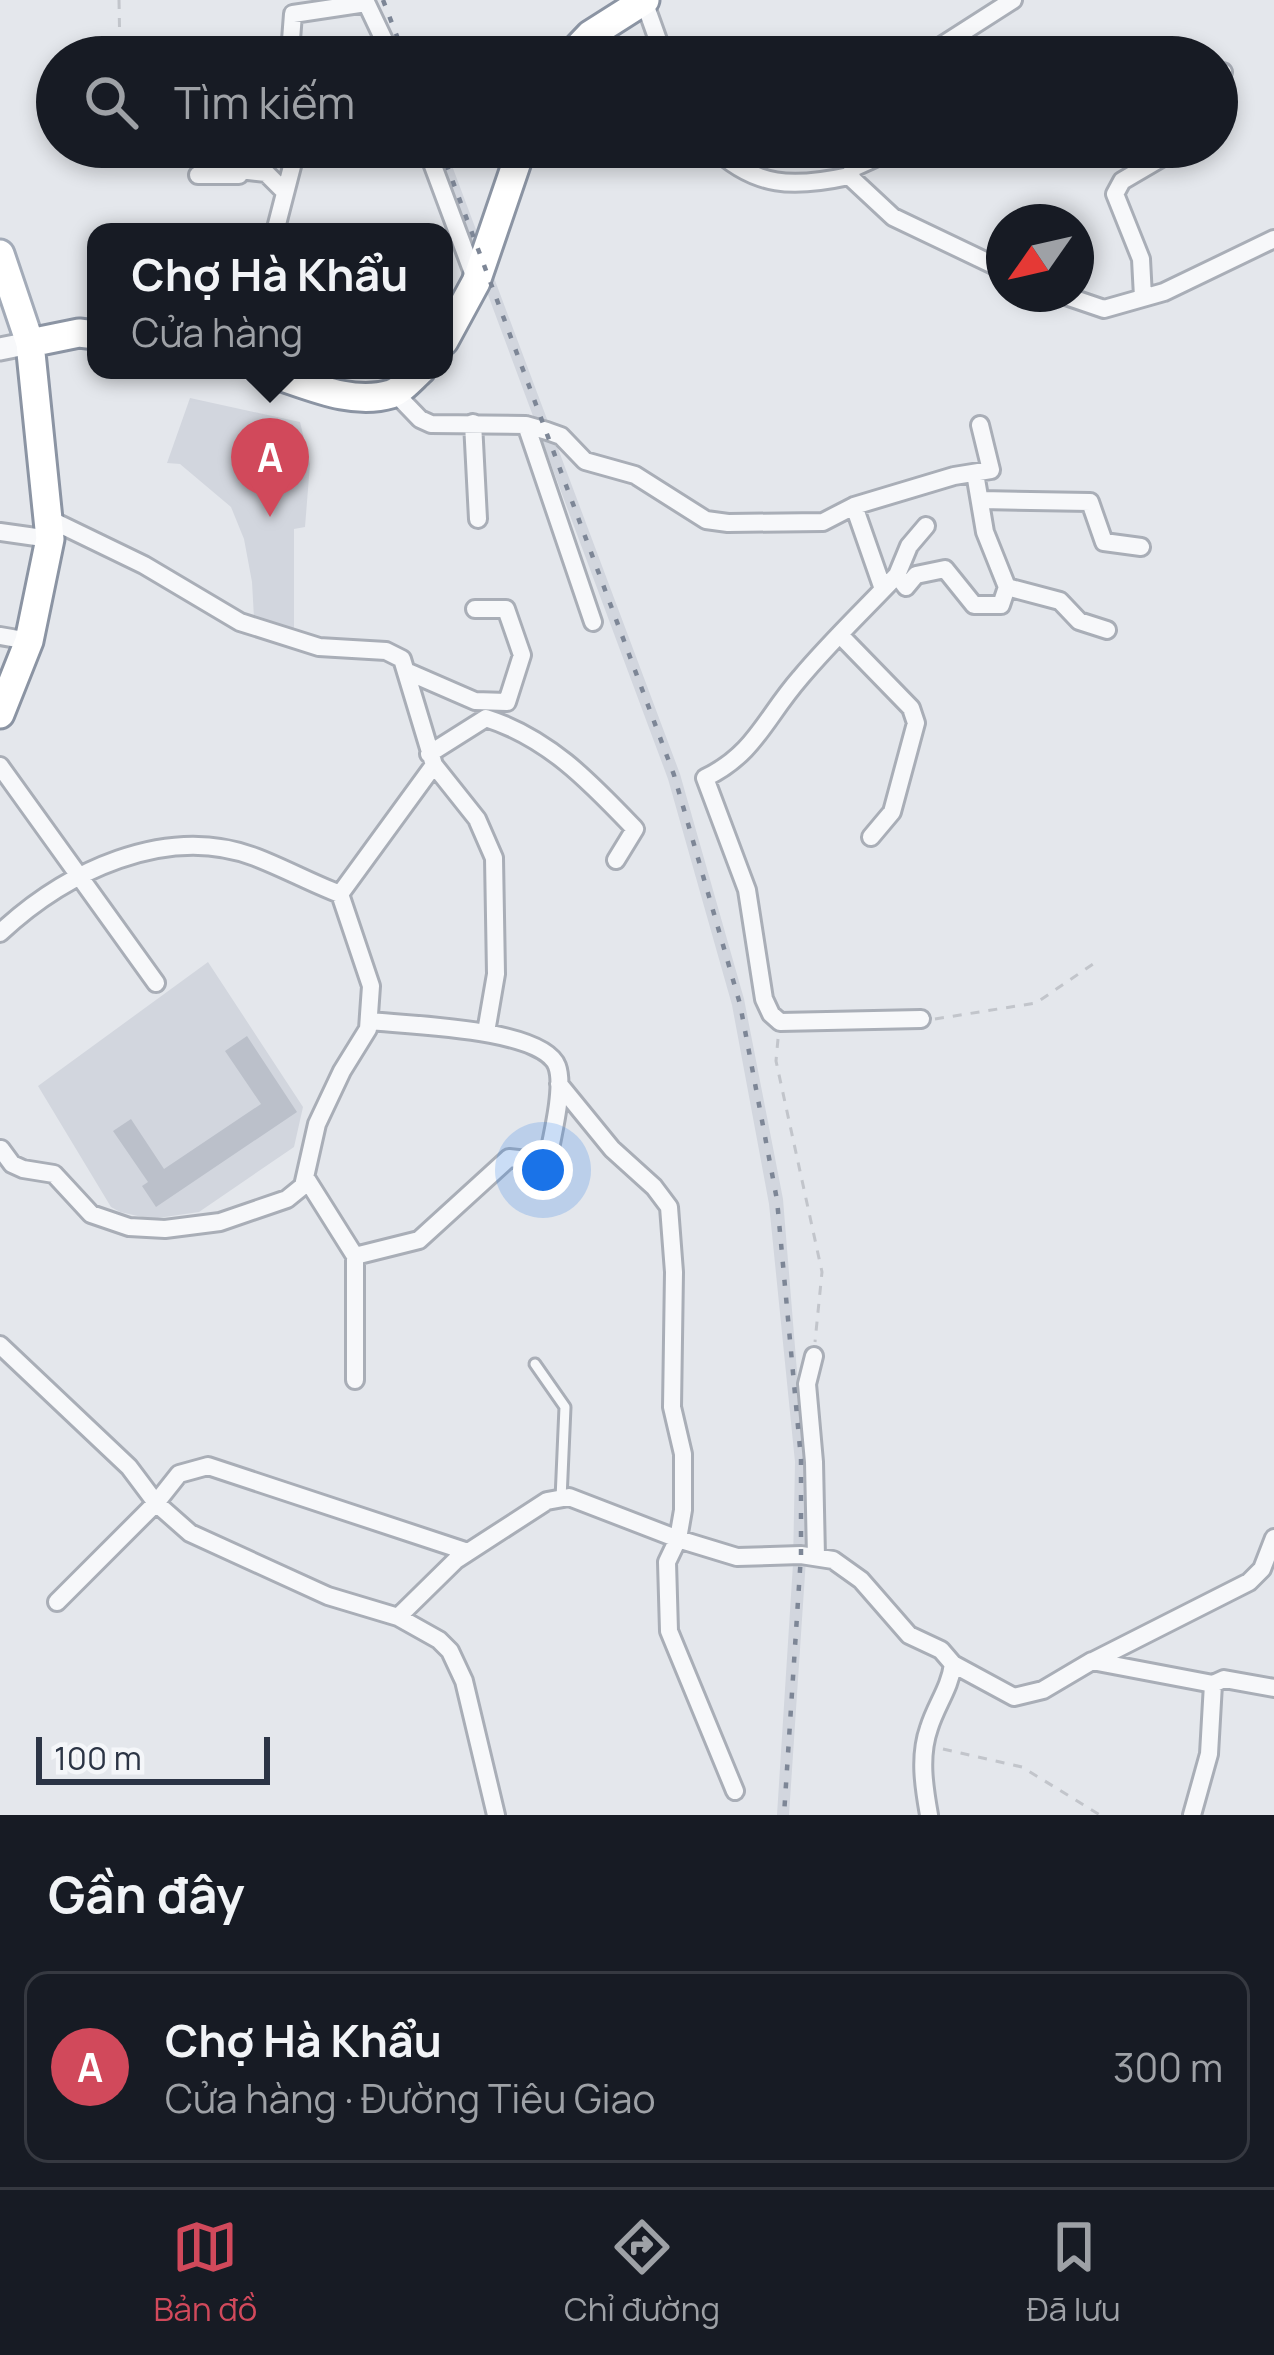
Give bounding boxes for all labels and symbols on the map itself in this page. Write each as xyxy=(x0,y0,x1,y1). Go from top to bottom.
north arrow xyxy=(986,204,1094,312)
pin: A xyxy=(231,418,309,517)
your location xyxy=(513,1140,573,1200)
scale bar xyxy=(36,1731,270,1784)

